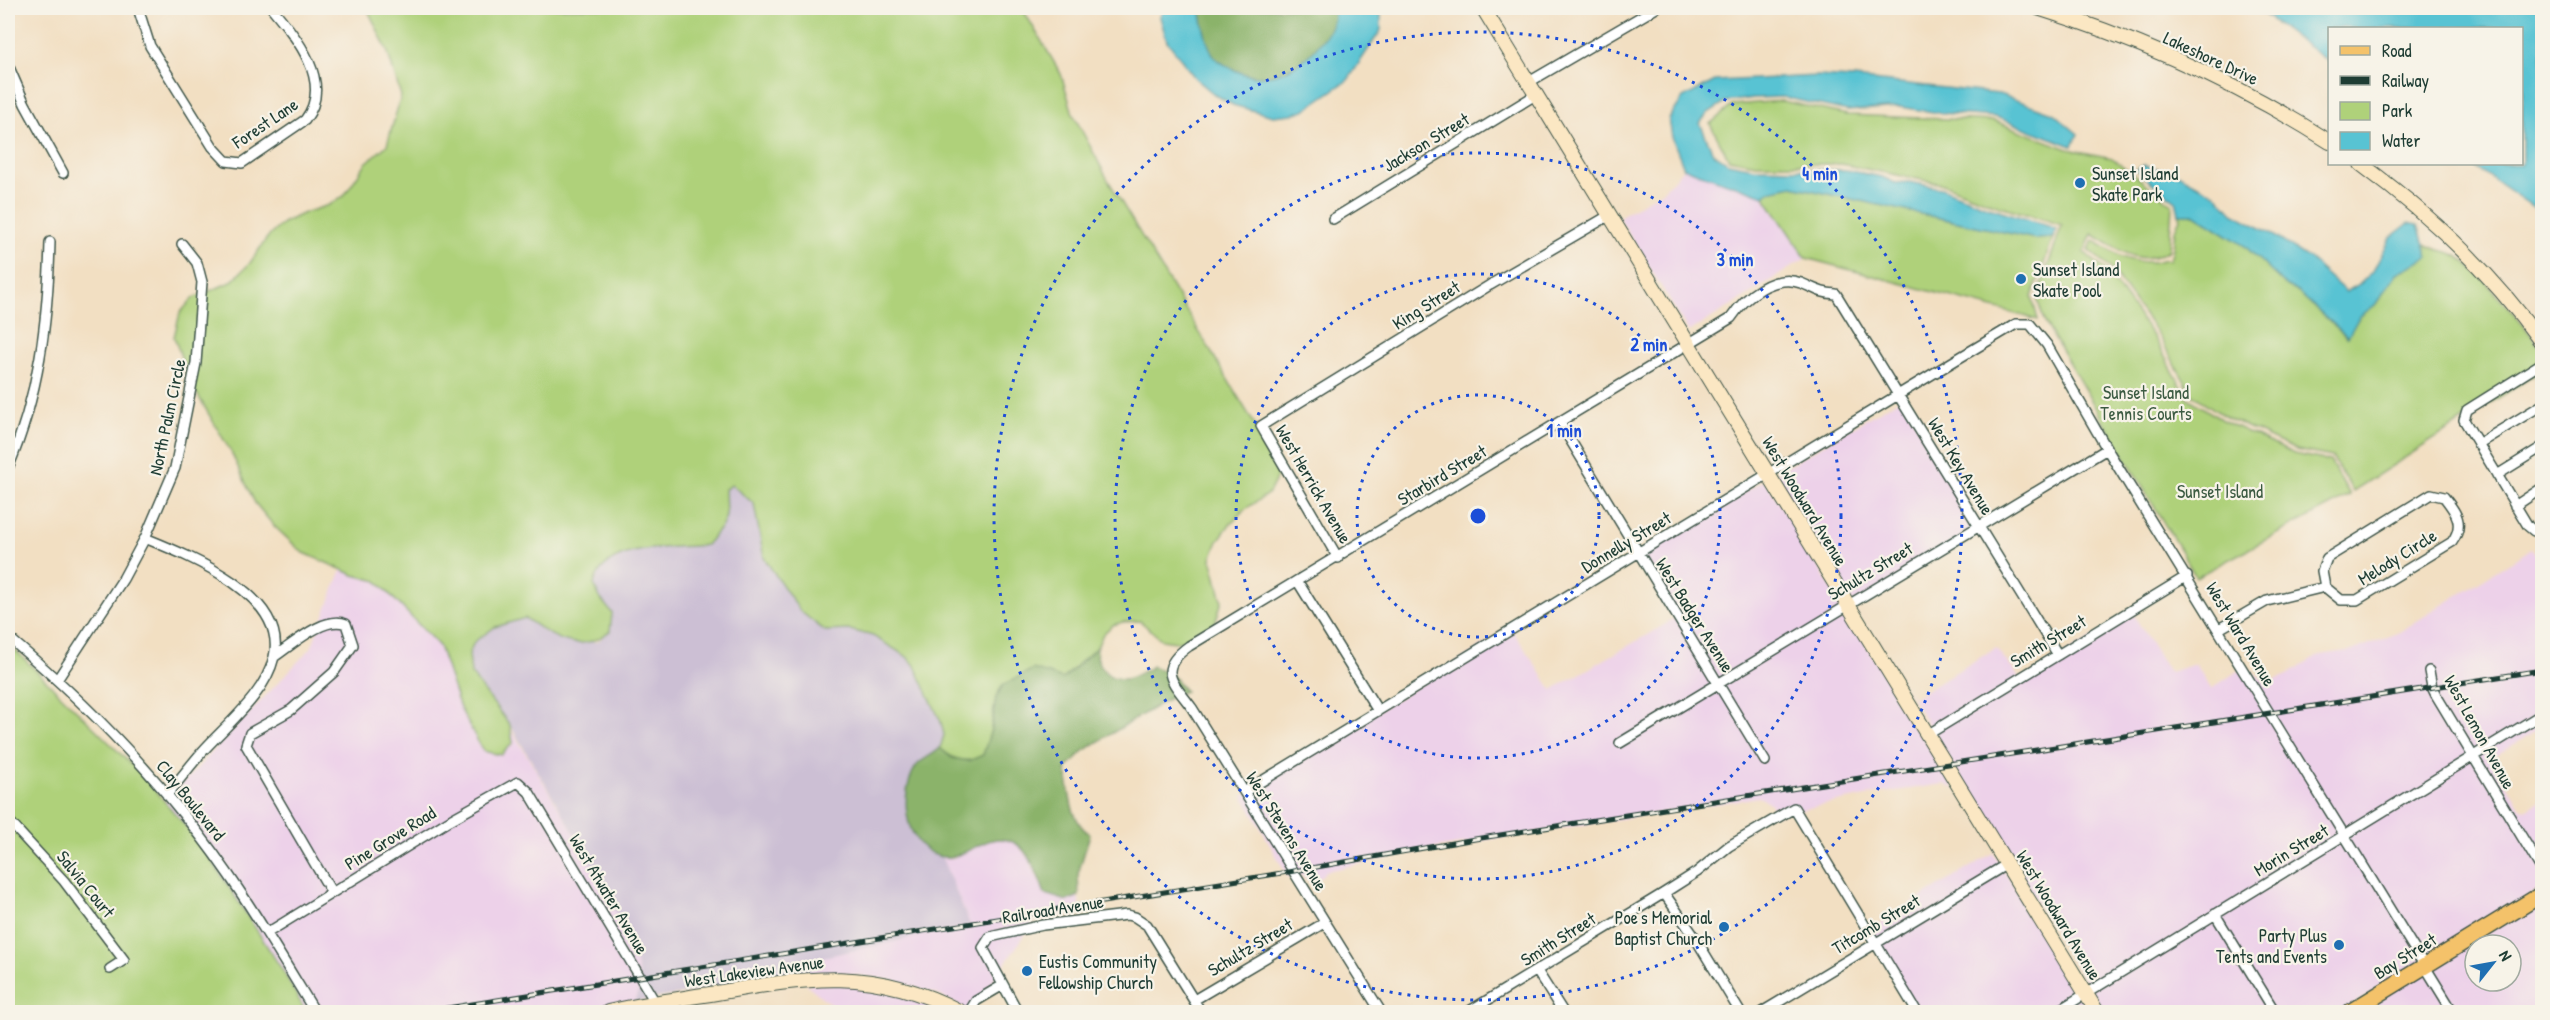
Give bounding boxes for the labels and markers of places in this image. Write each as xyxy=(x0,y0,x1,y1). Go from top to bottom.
place label: Sunset Island Skate Park xyxy=(2092,161,2178,207)
marker: Sunset Island Skate Park xyxy=(2073,176,2087,190)
place label: Sunset Island Skate Pool xyxy=(2033,257,2119,303)
marker: Sunset Island Skate Pool xyxy=(2014,272,2028,286)
centre of rings xyxy=(1468,506,1488,526)
place label: Poe's Memorial Baptist Church xyxy=(1615,905,1712,951)
marker: Poe's Memorial Baptist Church xyxy=(1717,920,1731,934)
place label: Party Plus Tents and Events xyxy=(2216,923,2327,969)
marker: Party Plus Tents and Events xyxy=(2332,938,2346,952)
place label: Eustis Community Fellowship Church xyxy=(1038,949,1158,995)
marker: Eustis Community Fellowship Church xyxy=(1020,964,1034,978)

